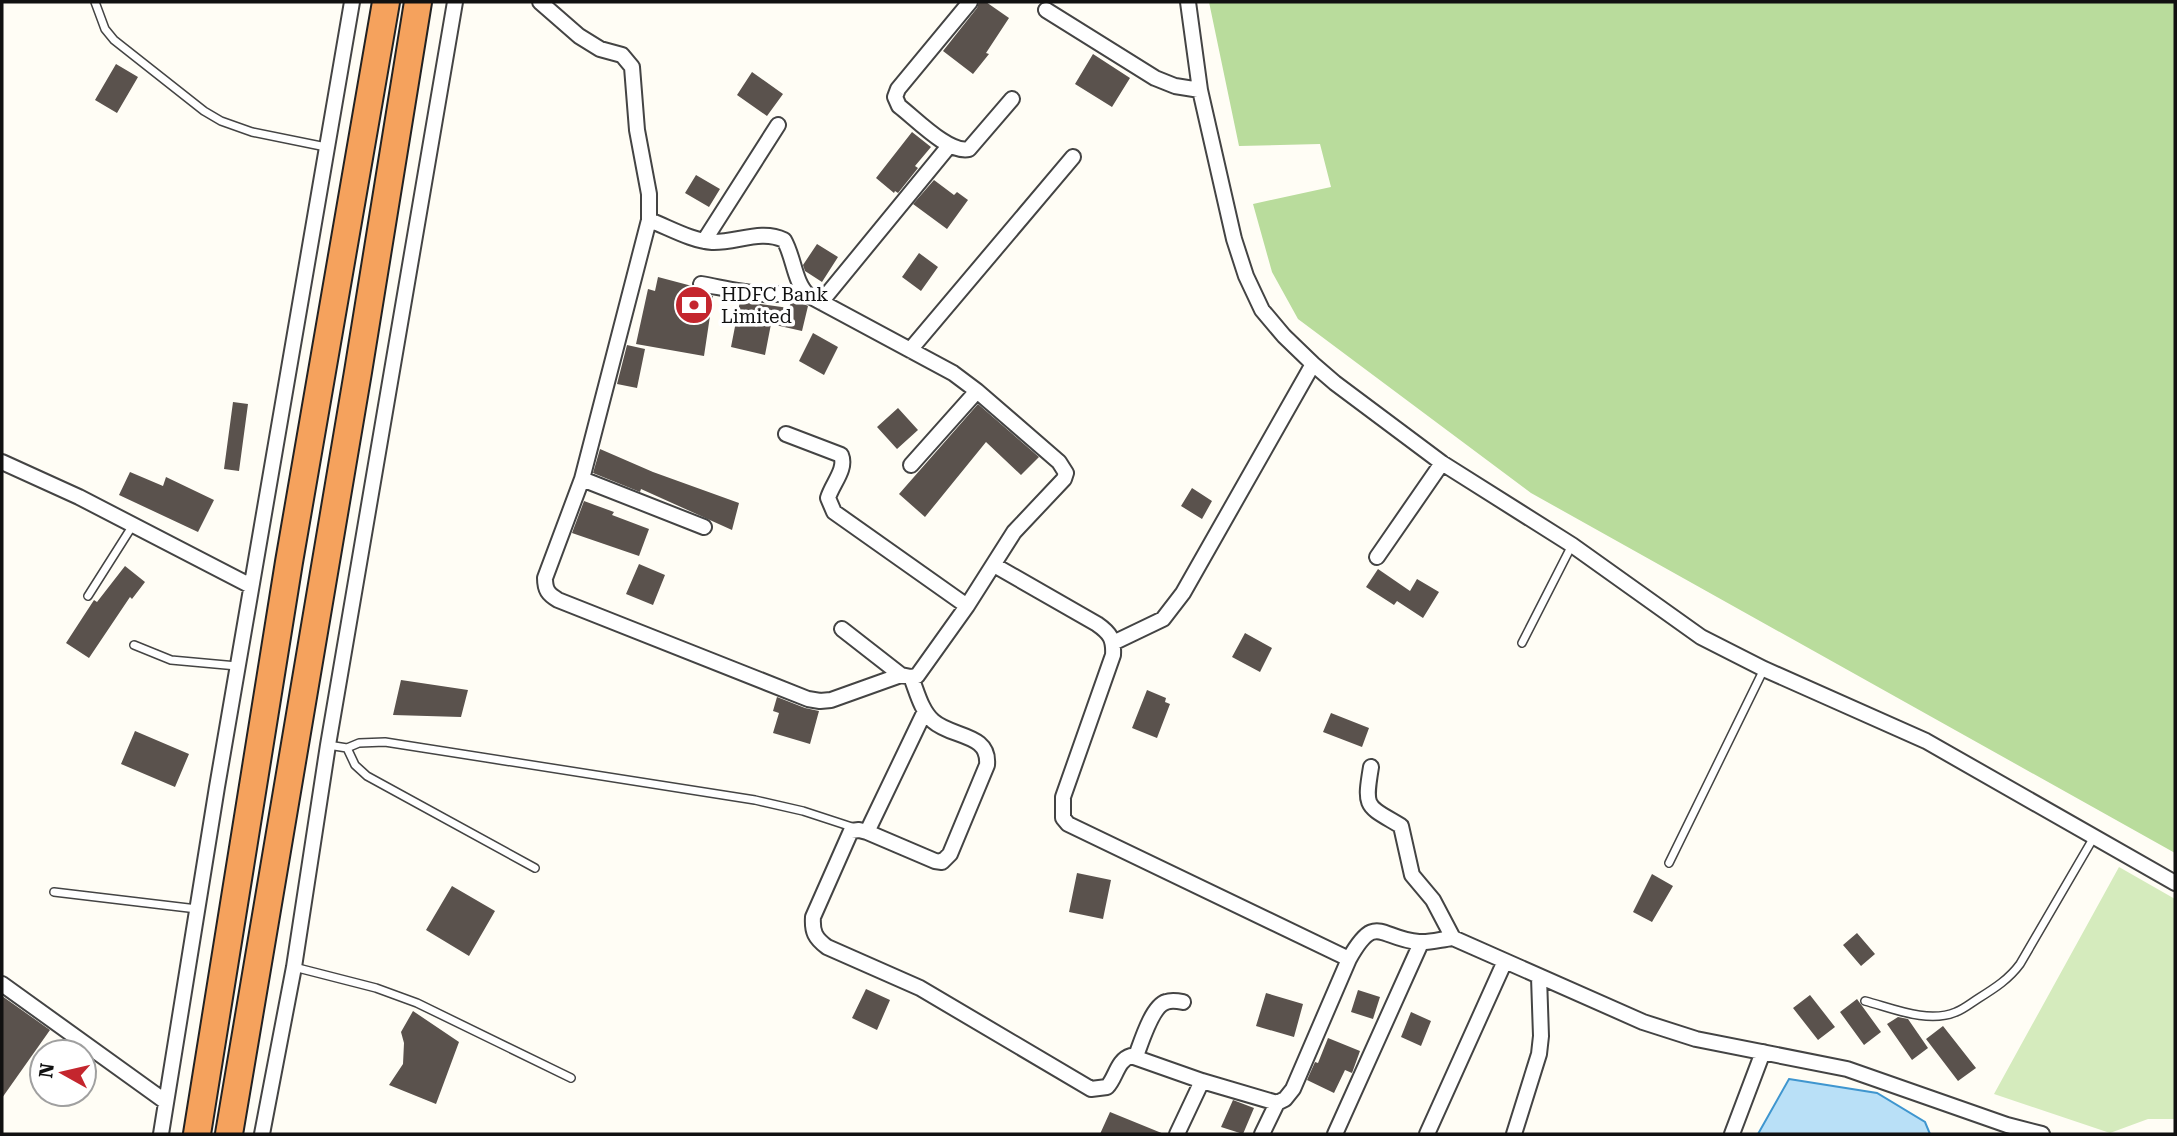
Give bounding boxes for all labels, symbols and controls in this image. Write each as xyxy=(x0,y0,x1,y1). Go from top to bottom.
place label: HDFC Bank Limited xyxy=(721,283,828,328)
bank icon: HDFC Bank Limited xyxy=(673,284,715,326)
north arrow xyxy=(28,1038,98,1108)
text: N xyxy=(34,1061,59,1080)

